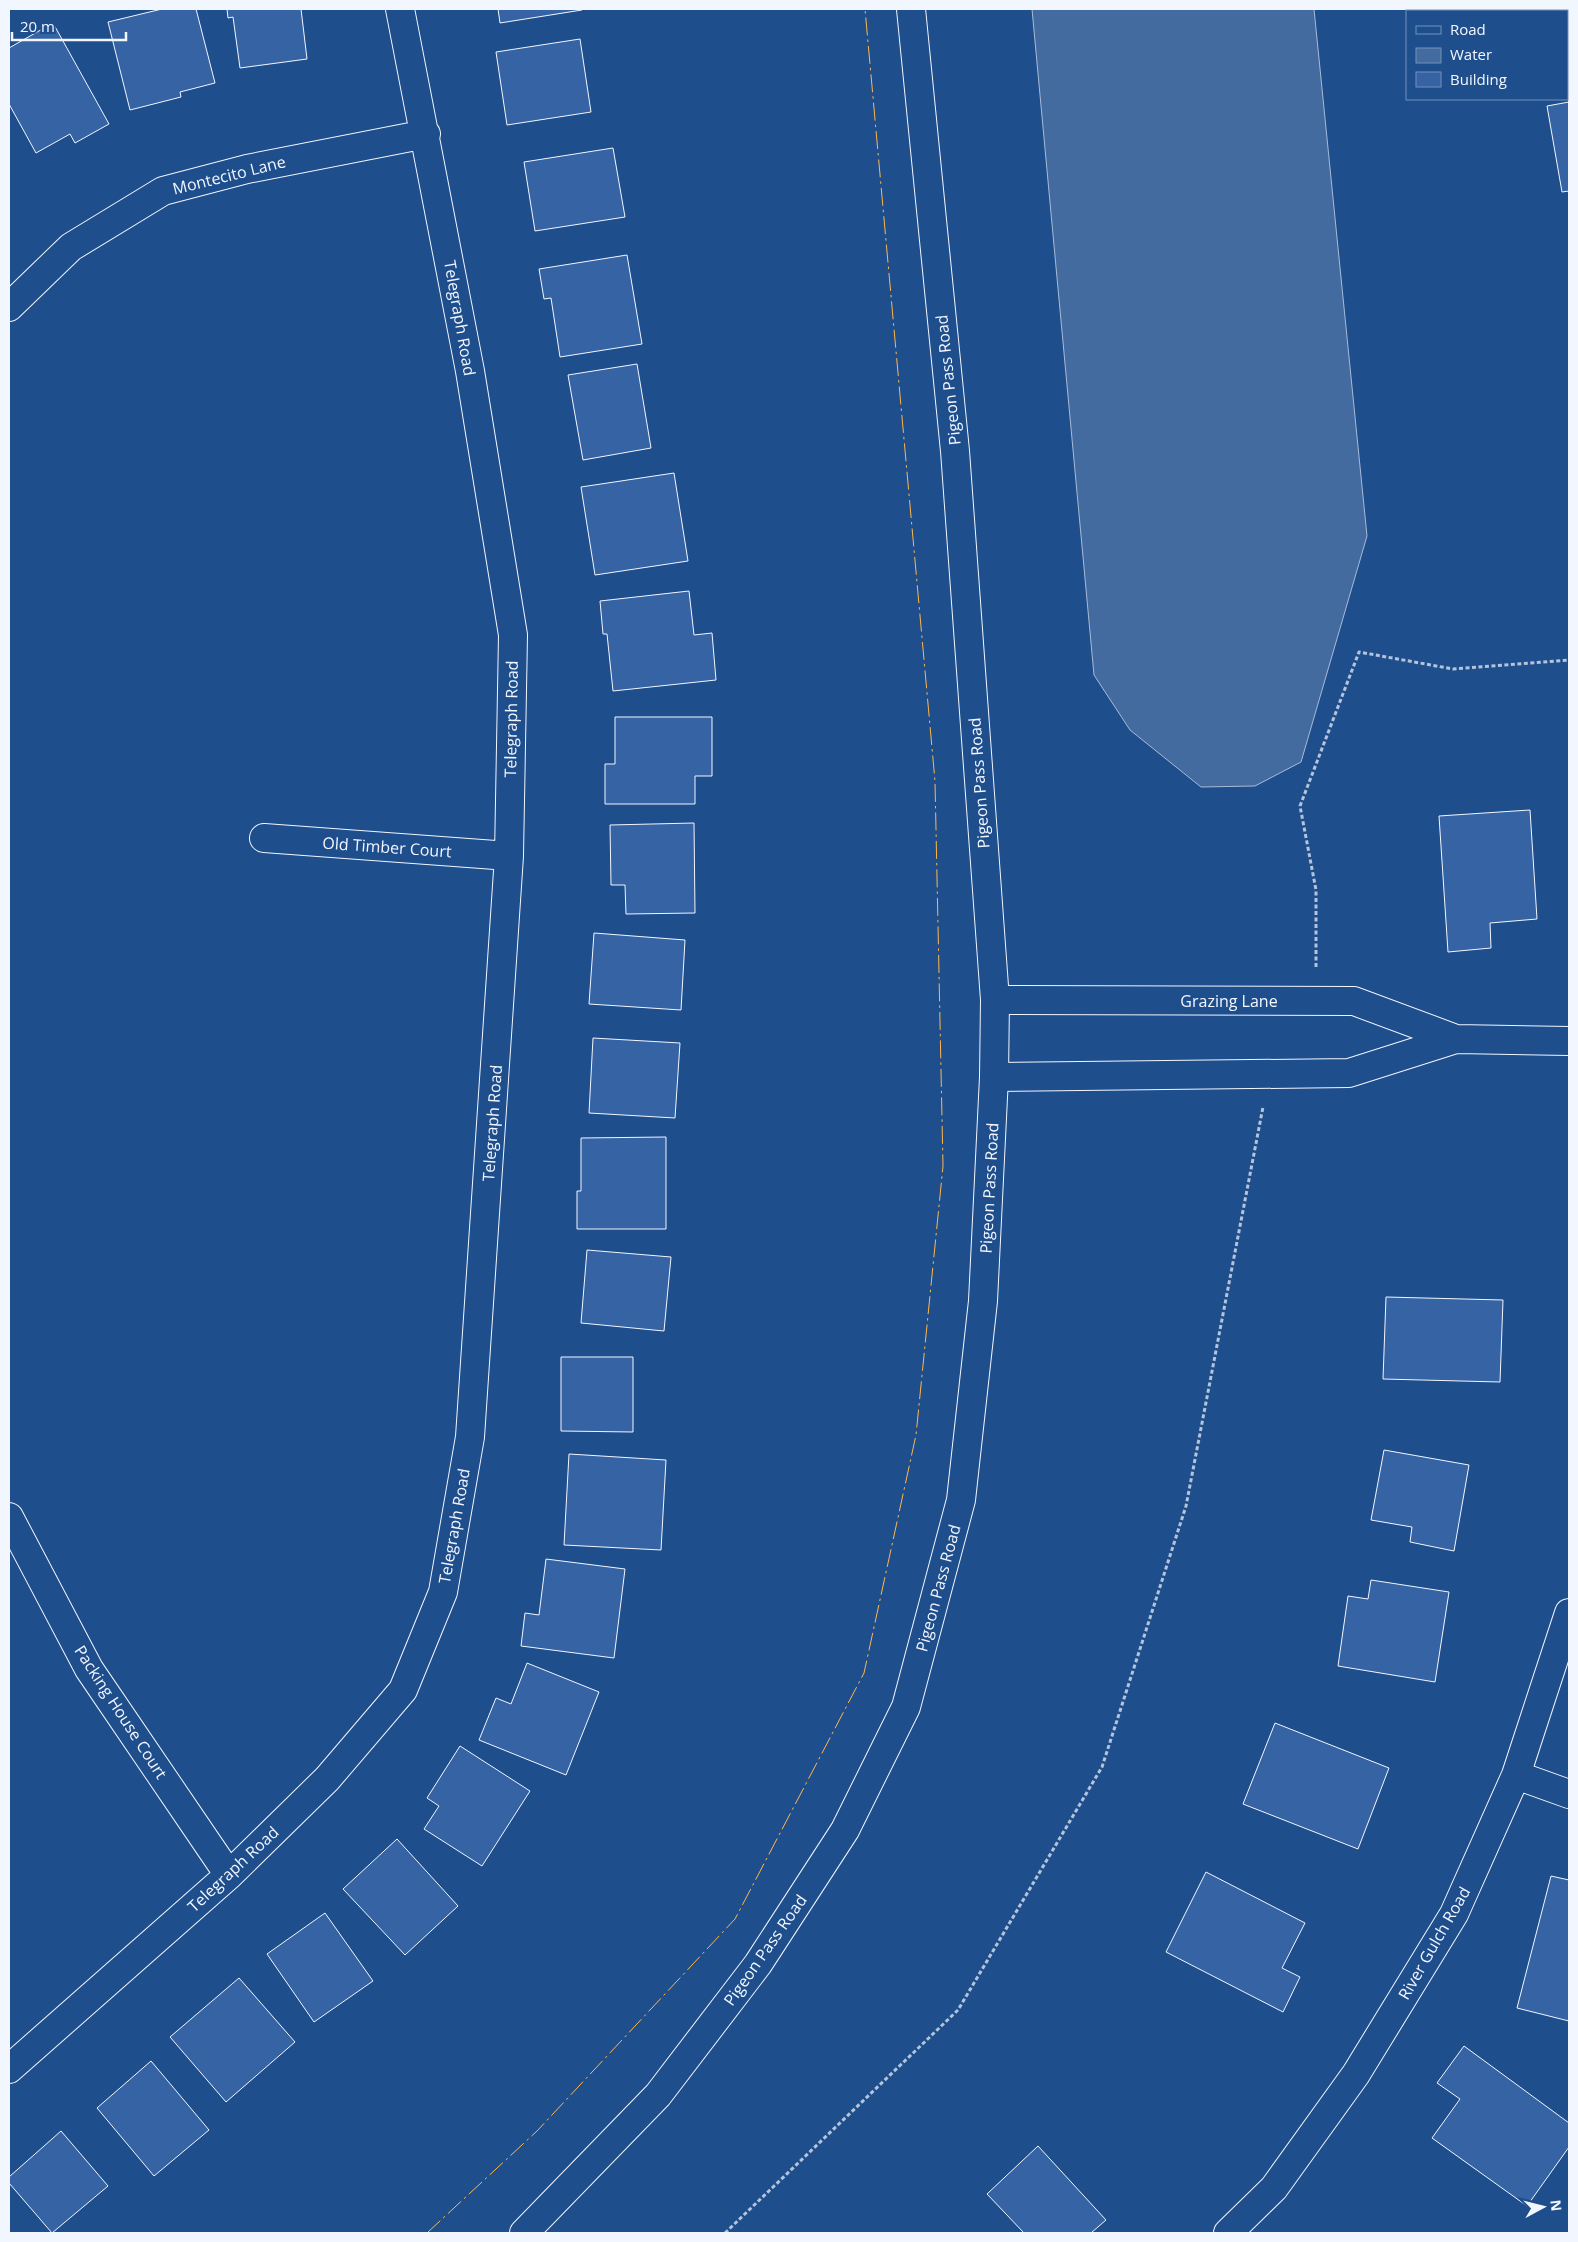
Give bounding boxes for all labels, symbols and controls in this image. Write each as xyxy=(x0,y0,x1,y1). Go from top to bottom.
scale bar xyxy=(12,10,126,42)
legend xyxy=(1406,10,1568,100)
text: 20 m xyxy=(20,16,55,36)
text: Road xyxy=(1450,19,1486,39)
text: Water xyxy=(1450,44,1492,64)
text: Building xyxy=(1450,69,1507,89)
street label: Montecito Lane xyxy=(170,150,288,200)
street label: Telegraph Road xyxy=(439,259,481,377)
street label: Pigeon Pass Road xyxy=(930,314,966,446)
street label: Telegraph Road xyxy=(499,660,523,778)
street label: Pigeon Pass Road xyxy=(963,717,995,849)
street label: Old Timber Court xyxy=(322,832,453,863)
street label: Grazing Lane xyxy=(1180,990,1278,1012)
street label: Telegraph Road xyxy=(477,1064,507,1182)
street label: Pigeon Pass Road xyxy=(975,1122,1003,1254)
street label: Telegraph Road xyxy=(433,1467,475,1585)
street label: Pigeon Pass Road xyxy=(910,1522,966,1654)
street label: Packing House Court xyxy=(70,1641,173,1783)
street label: Telegraph Road xyxy=(183,1821,283,1917)
street label: River Gulch Road xyxy=(1393,1883,1475,2003)
street label: Pigeon Pass Road xyxy=(718,1890,812,2010)
north arrow xyxy=(1518,2182,1568,2232)
text: N xyxy=(1546,2199,1567,2212)

